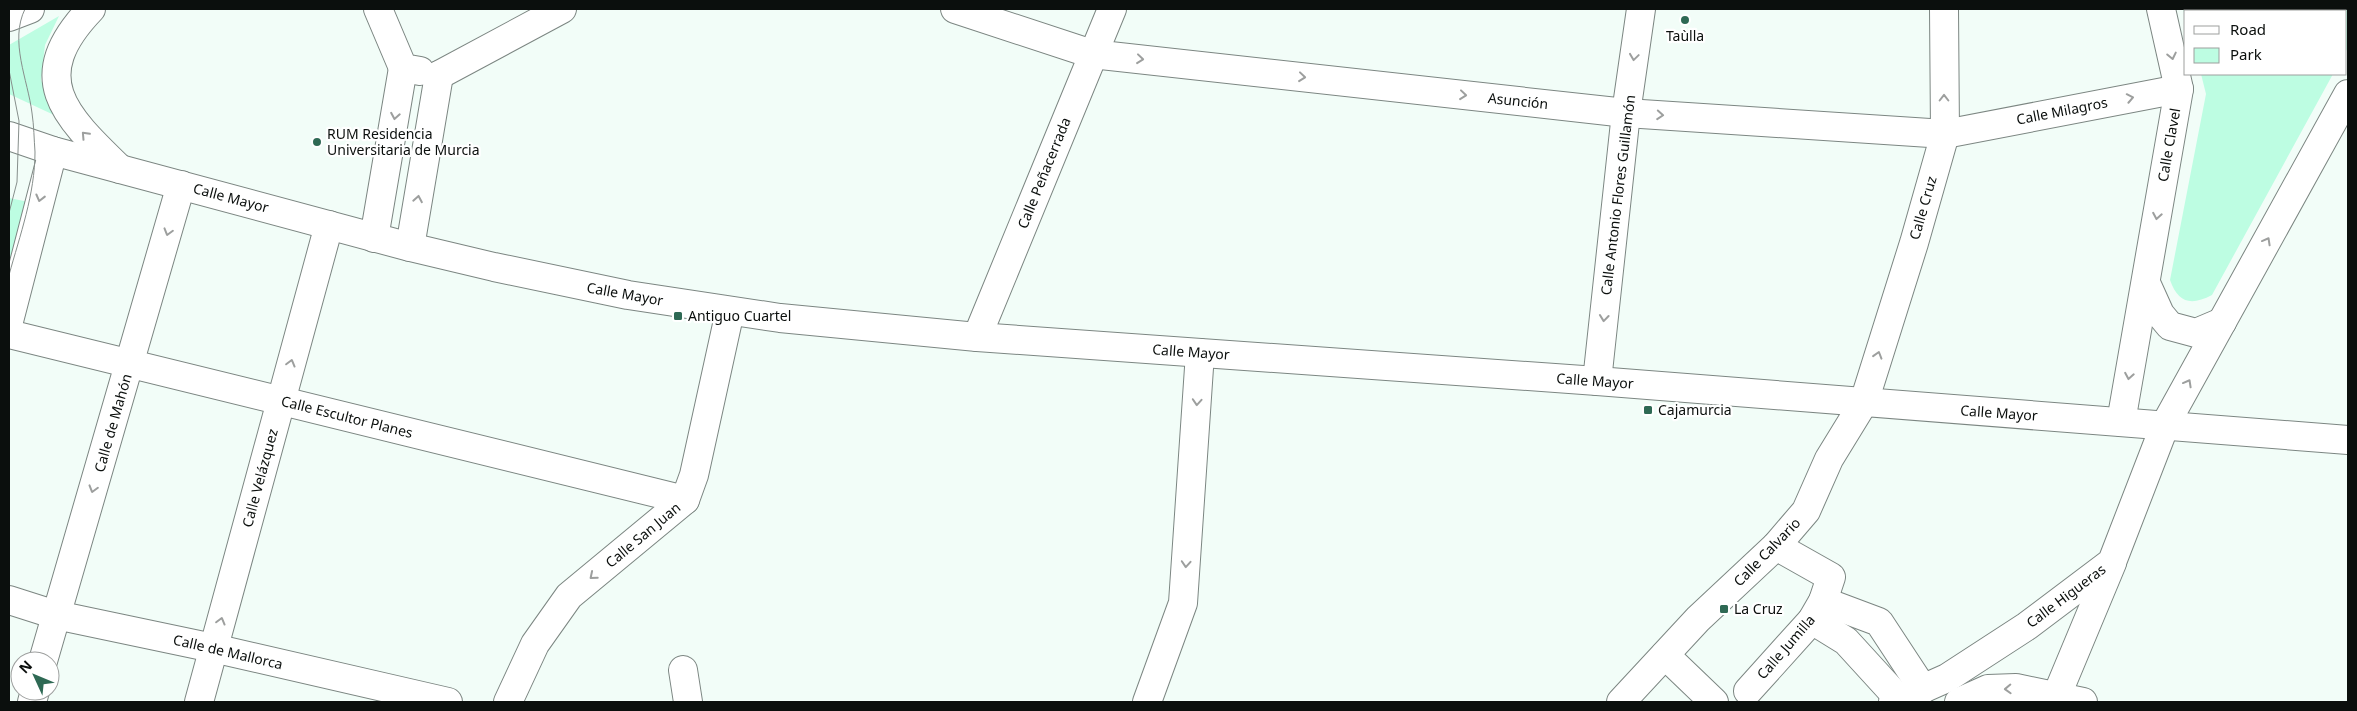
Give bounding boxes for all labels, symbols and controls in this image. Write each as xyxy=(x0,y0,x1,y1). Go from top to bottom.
legend xyxy=(2184,10,2347,75)
marker: Taùlla xyxy=(1679,14,1691,26)
text: Road xyxy=(2230,19,2266,39)
place label: Taùlla xyxy=(1666,26,1704,45)
text: Park xyxy=(2230,44,2262,64)
one-way arrow xyxy=(2166,52,2177,61)
one-way arrow xyxy=(1137,53,1145,64)
one-way arrow xyxy=(1630,53,1640,61)
one-way arrow xyxy=(1298,71,1306,82)
street label: Asunción xyxy=(1487,88,1549,113)
one-way arrow xyxy=(1460,89,1468,100)
street label: Calle Milagros xyxy=(2015,92,2109,129)
one-way arrow xyxy=(1939,93,1949,101)
street label: Calle Antonio Flores Guillamón xyxy=(1596,94,1639,296)
one-way arrow xyxy=(2126,94,2134,104)
street label: Calle Clavel xyxy=(2153,107,2184,183)
one-way arrow xyxy=(1656,110,1664,121)
one-way arrow xyxy=(390,112,401,120)
street label: Calle Peñacerrada xyxy=(1013,114,1075,231)
place label: RUM Residencia Universitaria de Murcia xyxy=(327,124,480,159)
one-way arrow xyxy=(82,132,91,141)
marker: RUM Residencia Universitaria de Murcia xyxy=(311,136,323,148)
street label: Calle Cruz xyxy=(1904,173,1941,242)
street label: Calle Mayor xyxy=(191,178,271,217)
one-way arrow xyxy=(36,194,46,202)
one-way arrow xyxy=(412,195,422,204)
one-way arrow xyxy=(2153,212,2163,221)
one-way arrow xyxy=(163,227,173,235)
one-way arrow xyxy=(2261,237,2271,246)
street label: Calle Mayor xyxy=(585,277,665,310)
place label: Antiguo Cuartel xyxy=(688,306,791,325)
marker: Antiguo Cuartel xyxy=(672,310,684,322)
one-way arrow xyxy=(1599,314,1610,322)
street label: Calle Mayor xyxy=(1152,339,1231,364)
one-way arrow xyxy=(1873,352,1883,360)
one-way arrow xyxy=(286,360,296,368)
street label: Calle Mayor xyxy=(1556,368,1635,393)
street label: Calle de Mahón xyxy=(89,371,136,474)
one-way arrow xyxy=(2125,372,2135,381)
one-way arrow xyxy=(2182,379,2192,388)
street label: Calle Escultor Planes xyxy=(279,391,415,442)
one-way arrow xyxy=(1191,398,1202,406)
place label: Cajamurcia xyxy=(1658,400,1732,419)
street label: Calle Mayor xyxy=(1960,400,2039,425)
marker: Cajamurcia xyxy=(1642,404,1654,416)
street label: Calle Velázquez xyxy=(237,426,282,529)
one-way arrow xyxy=(89,484,99,492)
street label: Calle San Juan xyxy=(601,498,684,572)
street label: Calle Calvario xyxy=(1729,513,1804,590)
street label: Calle Higueras xyxy=(2022,559,2109,632)
one-way arrow xyxy=(1180,560,1191,568)
one-way arrow xyxy=(590,570,599,578)
place label: La Cruz xyxy=(1734,599,1783,618)
marker: La Cruz xyxy=(1718,603,1730,615)
street label: Calle Jumilla xyxy=(1752,610,1819,683)
one-way arrow xyxy=(215,618,225,626)
street label: Calle de Mallorca xyxy=(171,630,285,673)
north arrow xyxy=(10,651,60,701)
text: N xyxy=(14,656,36,677)
one-way arrow xyxy=(2004,683,2012,694)

